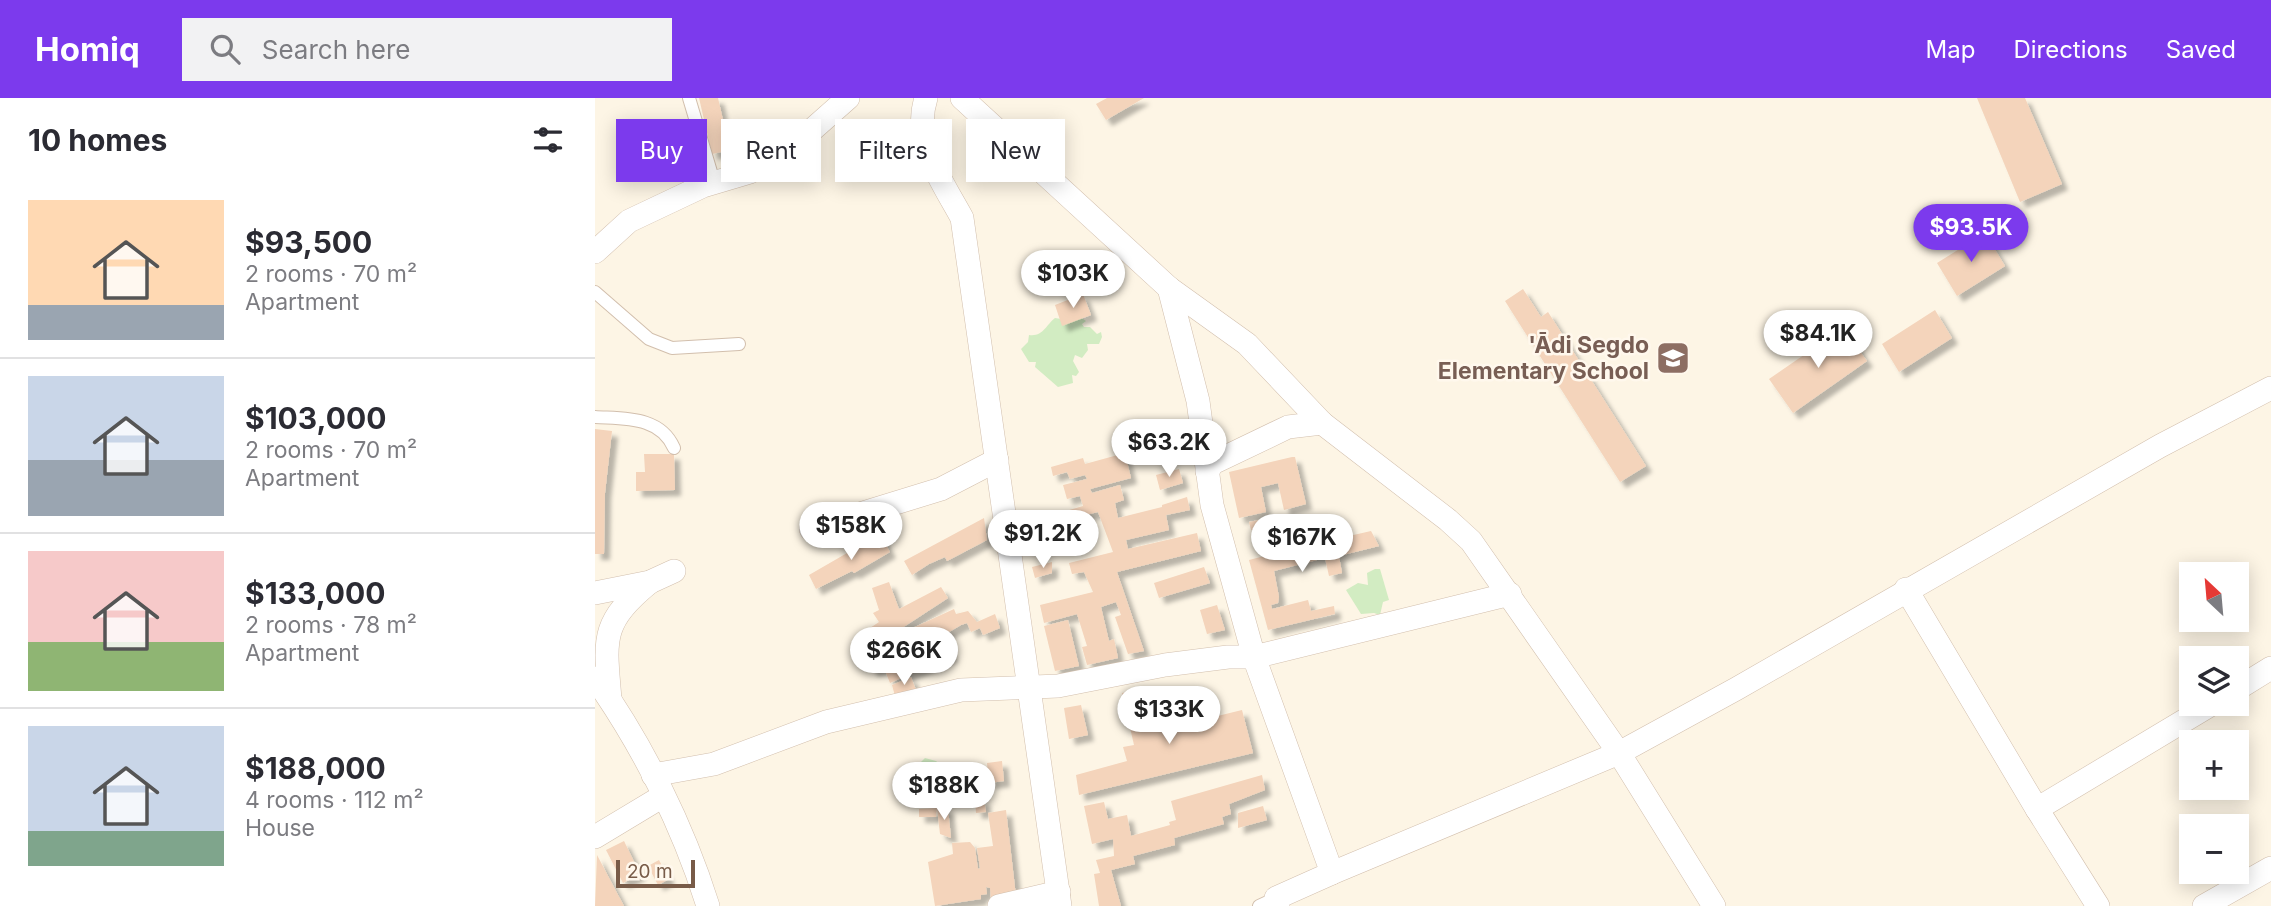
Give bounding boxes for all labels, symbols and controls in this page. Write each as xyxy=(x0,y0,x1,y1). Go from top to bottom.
search box xyxy=(182,18,672,81)
text: Homiq xyxy=(35,29,140,69)
icon: search xyxy=(206,30,244,68)
text: Search here xyxy=(262,34,410,65)
text: Map xyxy=(1926,35,1975,64)
text: Directions xyxy=(2013,35,2128,64)
text: Saved xyxy=(2166,35,2236,64)
chip: Buy xyxy=(616,119,707,182)
chip: Rent xyxy=(721,119,821,182)
chip: Filters xyxy=(835,119,952,182)
chip: New xyxy=(966,119,1065,182)
icon: filters xyxy=(529,121,567,159)
text: 10 homes xyxy=(28,122,167,158)
pin: $93.5K xyxy=(1914,204,2028,264)
text: $93.5K xyxy=(1929,213,2013,241)
text: $93,500 xyxy=(245,224,372,260)
icon: home xyxy=(84,228,168,312)
pin: $103K xyxy=(1024,250,1122,310)
text: $103K xyxy=(1037,259,1109,287)
text: 2 rooms · 70 m² xyxy=(245,260,417,288)
text: Apartment xyxy=(245,288,359,316)
pin: $84.1K xyxy=(1761,310,1875,370)
text: $84.1K xyxy=(1780,319,1856,347)
place label: 'Ādi Segdo Elementary School xyxy=(1438,331,1649,385)
school or university icon: 'Ādi Segdo Elementary School xyxy=(1654,339,1692,377)
text: $103,000 xyxy=(245,400,386,436)
icon: home xyxy=(84,404,168,488)
pin: $63.2K xyxy=(1112,420,1226,479)
text: $63.2K xyxy=(1127,428,1211,456)
text: 2 rooms · 70 m² xyxy=(245,436,417,464)
text: Apartment xyxy=(245,464,359,492)
pin: $158K xyxy=(802,503,900,562)
pin: $91.2K xyxy=(986,510,1100,570)
text: $158K xyxy=(815,511,887,539)
pin: $167K xyxy=(1253,514,1351,574)
text: $91.2K xyxy=(1004,519,1082,547)
text: $167K xyxy=(1267,523,1337,551)
north arrow xyxy=(2179,562,2249,632)
map controls xyxy=(2179,562,2249,884)
text: $133,000 xyxy=(245,575,386,611)
icon: home xyxy=(84,579,168,663)
text: 2 rooms · 78 m² xyxy=(245,611,417,639)
pin: $266K xyxy=(855,628,953,687)
text: $266K xyxy=(866,636,942,664)
text: Apartment xyxy=(245,639,359,667)
button: layers xyxy=(2179,646,2249,716)
pin: $133K xyxy=(1120,686,1218,746)
text: $133K xyxy=(1133,695,1205,723)
button: + xyxy=(2179,730,2249,800)
text: $188,000 xyxy=(245,750,386,786)
icon: home xyxy=(84,754,168,838)
pin: $188K xyxy=(895,762,993,822)
text: $188K xyxy=(908,771,980,799)
text: 4 rooms · 112 m² xyxy=(245,786,424,814)
text: House xyxy=(245,814,315,842)
button: − xyxy=(2179,814,2249,884)
scale bar xyxy=(616,857,695,889)
text: 20 m xyxy=(627,860,673,883)

